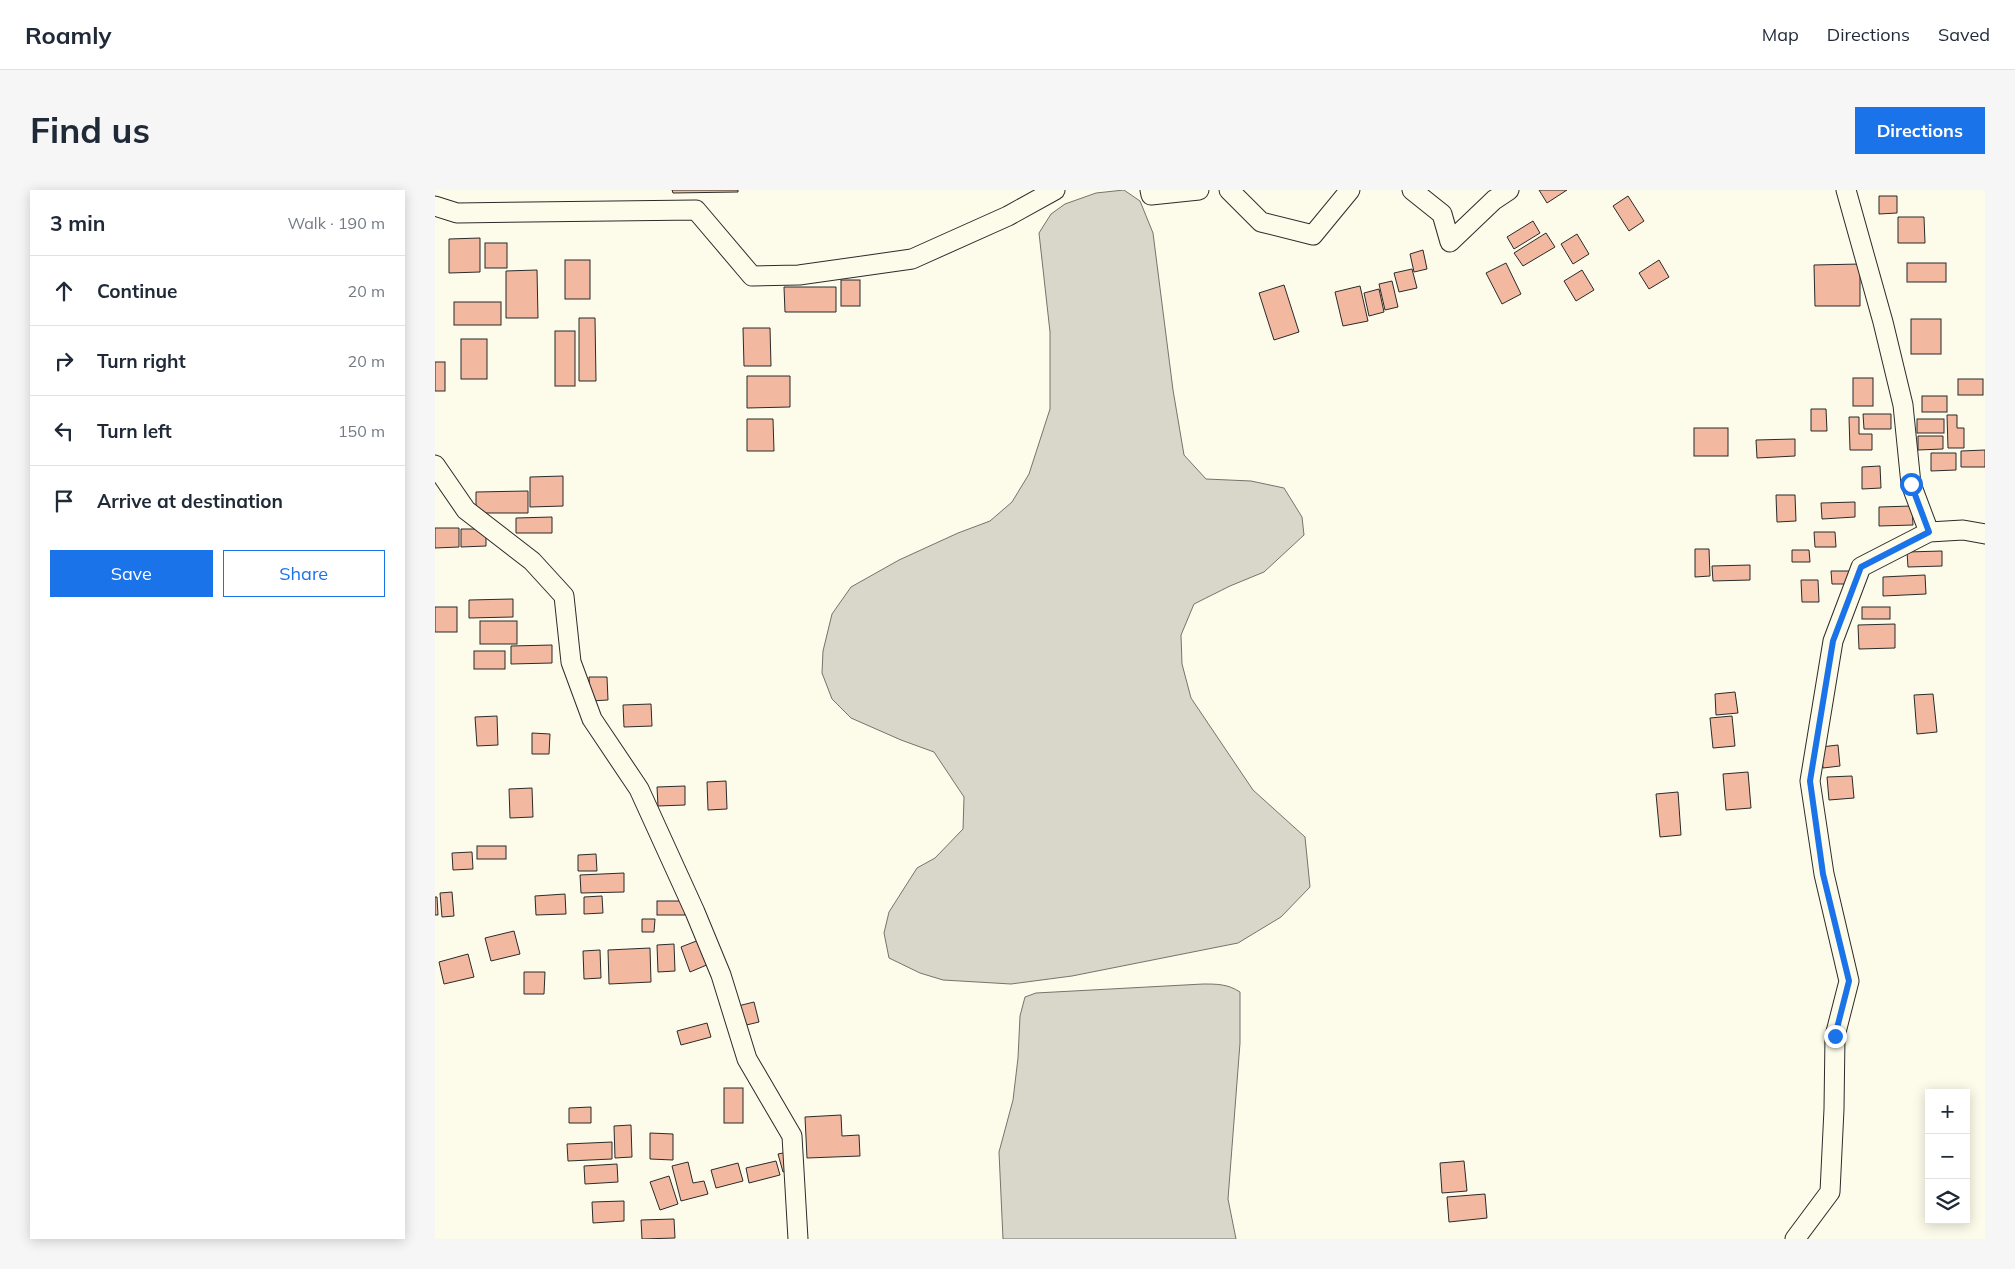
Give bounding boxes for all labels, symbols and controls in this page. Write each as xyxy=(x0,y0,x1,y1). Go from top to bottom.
text: Roamly xyxy=(25,20,112,50)
text: Map xyxy=(1762,23,1799,46)
text: Directions xyxy=(1827,23,1910,46)
text: Saved xyxy=(1938,23,1990,46)
button: Directions xyxy=(1855,107,1985,154)
text: Find us xyxy=(30,108,150,152)
text: 3 min xyxy=(50,210,105,236)
text: Walk · 190 m xyxy=(287,213,385,233)
icon: ahead xyxy=(50,277,78,305)
text: Continue xyxy=(97,279,177,303)
text: 20 m xyxy=(348,281,385,301)
icon: right xyxy=(50,347,78,375)
text: Turn right xyxy=(97,349,186,373)
text: 20 m xyxy=(348,351,385,371)
icon: left xyxy=(50,417,78,445)
text: Turn left xyxy=(97,419,172,443)
text: 150 m xyxy=(338,421,385,441)
route start xyxy=(1900,473,1923,496)
icon: arrive xyxy=(50,487,78,515)
text: Arrive at destination xyxy=(97,489,283,513)
button: Save xyxy=(50,550,213,597)
button: Share xyxy=(223,550,385,597)
route end xyxy=(1824,1025,1847,1048)
map controls xyxy=(1925,1089,1970,1224)
button: + xyxy=(1925,1089,1970,1134)
button: − xyxy=(1925,1134,1970,1179)
button: layers xyxy=(1925,1179,1970,1224)

